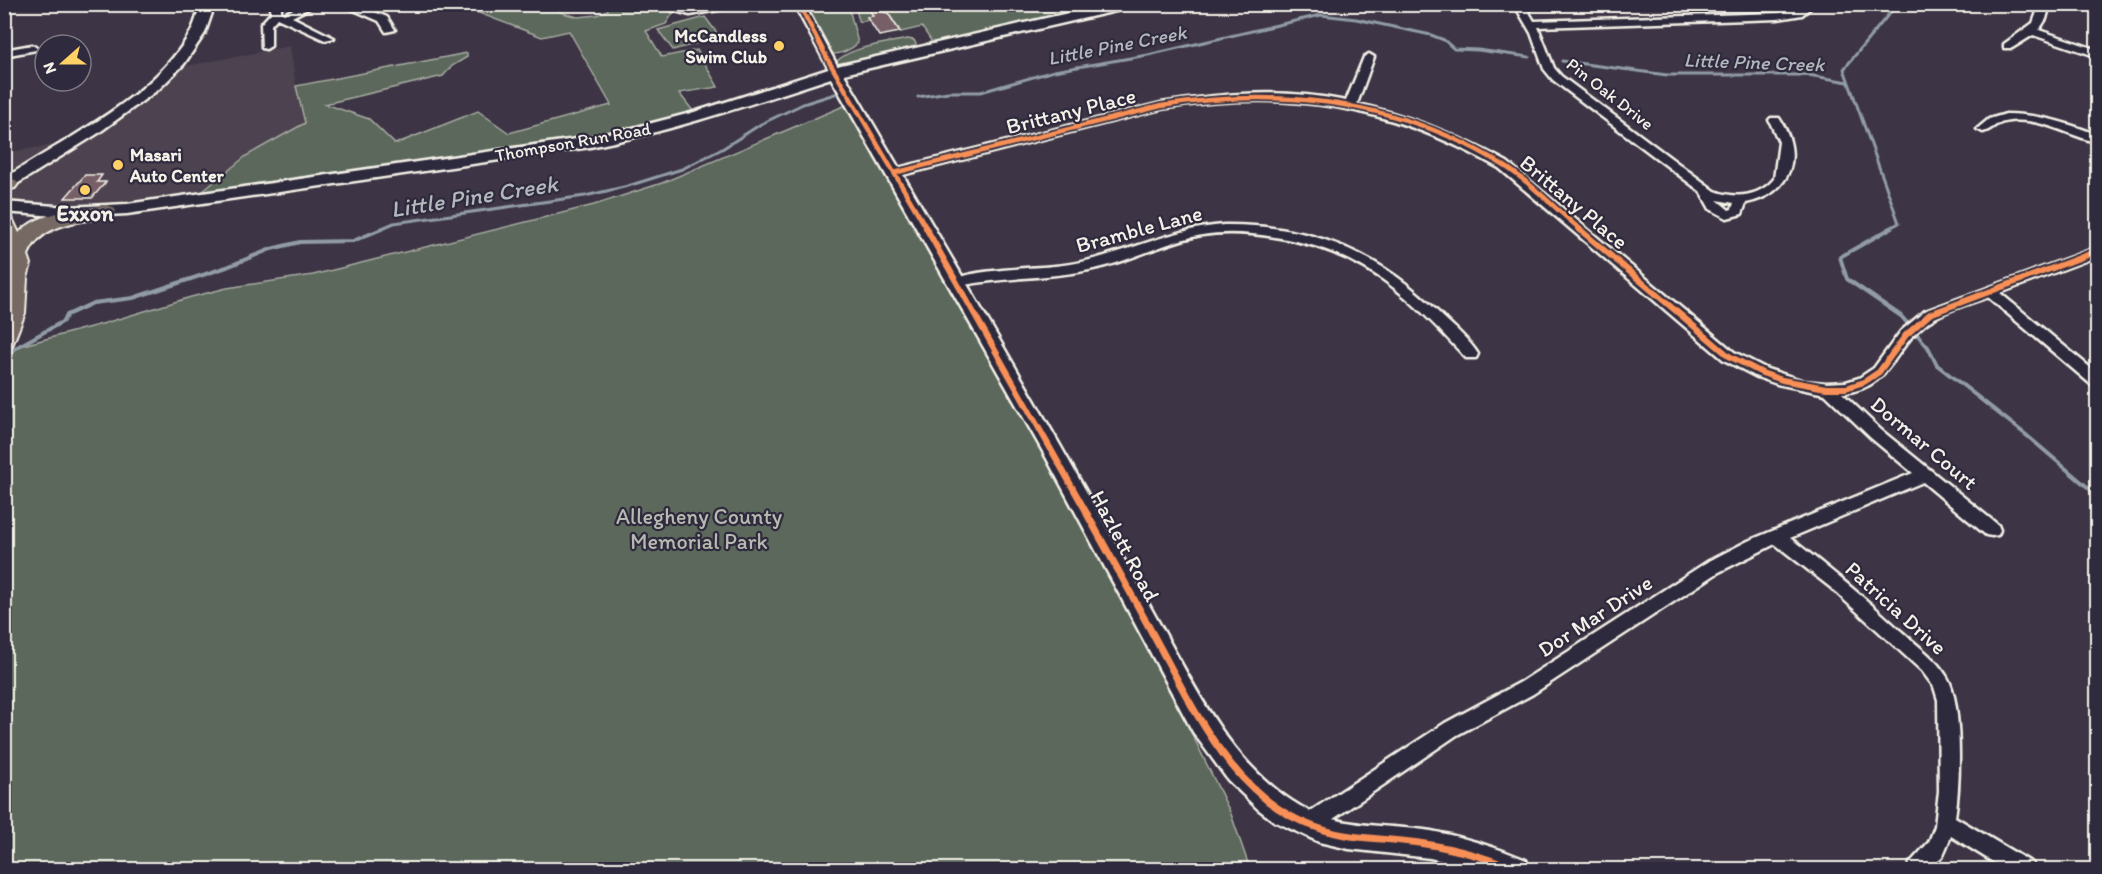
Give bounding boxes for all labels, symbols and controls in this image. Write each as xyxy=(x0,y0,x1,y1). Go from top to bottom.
water label: Little Pine Creek xyxy=(1046,19,1190,70)
place label: McCandless Swim Club xyxy=(674,25,767,68)
north arrow xyxy=(33,33,93,93)
marker: McCandless Swim Club xyxy=(772,39,786,53)
water label: Little Pine Creek xyxy=(1683,48,1826,77)
street label: Pin Oak Drive xyxy=(1562,53,1658,135)
text: N xyxy=(39,60,60,77)
street label: Brittany Place xyxy=(1003,82,1139,140)
street label: Thompson Run Road xyxy=(493,117,653,167)
place label: Masari Auto Center xyxy=(129,144,224,187)
street label: Brittany Place xyxy=(1514,149,1634,255)
marker: Masari Auto Center xyxy=(111,158,125,172)
water label: Little Pine Creek xyxy=(388,168,561,224)
marker: Exxon xyxy=(78,183,92,197)
street label: Bramble Lane xyxy=(1073,199,1205,259)
place label: Exxon xyxy=(57,200,114,227)
street label: Dormar Court xyxy=(1865,390,1983,496)
street label: Hazlett Road xyxy=(1084,486,1166,606)
park label: Allegheny County Memorial Park xyxy=(616,503,783,555)
street label: Patricia Drive xyxy=(1840,555,1952,661)
street label: Dor Mar Drive xyxy=(1533,569,1657,663)

